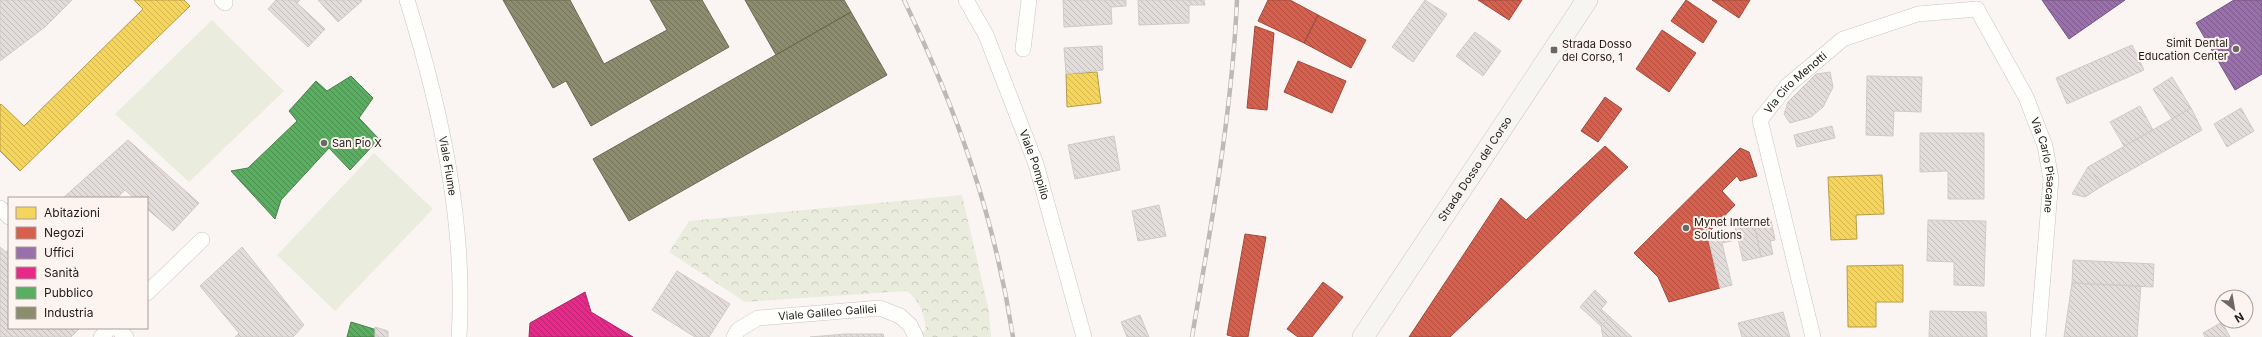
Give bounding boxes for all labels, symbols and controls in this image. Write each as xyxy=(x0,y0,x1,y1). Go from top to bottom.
place label: Simit Dental Education Center xyxy=(2138,36,2228,63)
place label: Strada Dosso del Corso, 1 xyxy=(1562,37,1632,64)
marker: Simit Dental Education Center xyxy=(2231,44,2241,54)
marker: Strada Dosso del Corso, 1 xyxy=(1549,45,1559,55)
street label: Via Ciro Menotti xyxy=(1761,49,1830,116)
street label: Strada Dosso del Corso xyxy=(1435,113,1515,224)
street label: Via Carlo Pisacane xyxy=(2028,115,2058,213)
street label: Viale Pompilio xyxy=(1016,128,1053,202)
street label: Viale Fiume xyxy=(436,135,460,197)
place label: San Pio X xyxy=(332,136,382,150)
marker: San Pio X xyxy=(319,138,329,148)
legend xyxy=(8,197,148,329)
text: Abitazioni xyxy=(44,205,100,220)
place label: Mynet Internet Solutions xyxy=(1694,215,1770,242)
marker: Mynet Internet Solutions xyxy=(1681,223,1691,233)
text: Negozi xyxy=(44,225,84,240)
text: Uffici xyxy=(44,245,74,260)
text: Sanità xyxy=(44,265,79,280)
text: Pubblico xyxy=(44,285,93,300)
north arrow xyxy=(2214,289,2254,329)
street label: Viale Galileo Galilei xyxy=(778,301,877,323)
text: Industria xyxy=(44,305,93,320)
text: N xyxy=(2232,309,2246,326)

